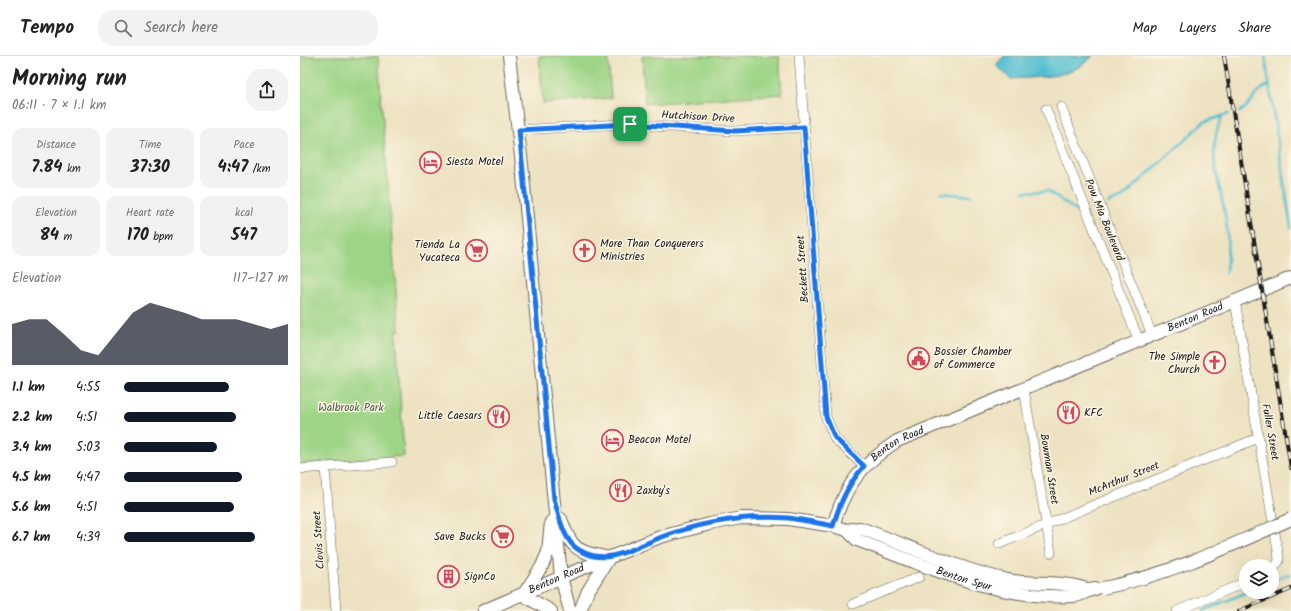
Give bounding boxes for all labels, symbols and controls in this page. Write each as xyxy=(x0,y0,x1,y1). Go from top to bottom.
search box xyxy=(98,10,378,46)
text: Tempo xyxy=(20,13,74,43)
text: Search here xyxy=(144,16,218,40)
icon: search xyxy=(112,17,134,39)
text: Map xyxy=(1133,17,1157,39)
text: Layers xyxy=(1179,17,1217,39)
text: Share xyxy=(1239,17,1271,39)
text: Morning run xyxy=(12,62,127,97)
button: share xyxy=(246,69,288,111)
text: 06:11 · 7 × 1.1 km xyxy=(12,95,106,116)
street label: Hutchison Drive xyxy=(661,106,735,128)
pin xyxy=(613,107,647,141)
icon: arrive xyxy=(619,113,641,135)
text: Distance xyxy=(36,136,76,154)
text: Time xyxy=(139,136,161,154)
text: Pace xyxy=(234,136,254,154)
hotel icon: Siesta Motel xyxy=(417,149,443,175)
place label: Siesta Motel xyxy=(446,153,504,171)
text: 7.84 xyxy=(31,154,63,181)
text: 37:30 xyxy=(130,154,170,181)
text: 4:47 xyxy=(218,154,248,181)
text: km xyxy=(63,160,81,178)
text: /km xyxy=(248,160,270,178)
street label: Pow Mia Boulevard xyxy=(1079,176,1129,264)
text: Elevation xyxy=(35,204,77,222)
text: Heart rate xyxy=(126,204,174,222)
text: kcal xyxy=(235,204,253,222)
text: 84 xyxy=(40,222,59,249)
text: 170 xyxy=(127,222,149,249)
text: 547 xyxy=(231,222,257,249)
text: m xyxy=(59,228,72,246)
text: bpm xyxy=(149,228,173,246)
street label: Beckett Street xyxy=(792,234,814,303)
place label: More Than Conquerers Ministries xyxy=(600,235,704,266)
place label: Tienda La Yucateca xyxy=(414,236,460,267)
church icon: More Than Conquerers Ministries xyxy=(571,237,597,263)
supermarket icon: Tienda La Yucateca xyxy=(463,238,489,264)
text: Elevation xyxy=(12,268,61,289)
text: 117–127 m xyxy=(233,268,288,289)
street label: Benton Road xyxy=(1164,298,1227,337)
place label: Bossier Chamber of Commerce xyxy=(934,343,1013,374)
public building icon: Bossier Chamber of Commerce xyxy=(905,345,931,371)
place label: The Simple Church xyxy=(1149,348,1200,379)
church icon: The Simple Church xyxy=(1202,350,1228,376)
text: 1.1 km xyxy=(12,377,45,398)
text: 4:55 xyxy=(76,377,100,398)
park label: Walbrook Park xyxy=(318,399,385,417)
restaurant icon: KFC xyxy=(1056,400,1082,426)
street label: Fuller Street xyxy=(1256,402,1284,463)
restaurant icon: Little Caesars xyxy=(485,403,511,429)
place label: KFC xyxy=(1084,404,1103,422)
text: 2.2 km xyxy=(12,407,52,428)
text: 4:51 xyxy=(76,407,97,428)
place label: Little Caesars xyxy=(418,407,482,425)
street label: Benton Road xyxy=(866,422,927,466)
hotel icon: Beacon Motel xyxy=(599,427,625,453)
place label: Beacon Motel xyxy=(628,431,691,449)
street label: Bowman Street xyxy=(1035,432,1064,506)
text: 3.4 km xyxy=(12,437,51,458)
text: 5:03 xyxy=(76,437,100,458)
street label: McArthur Street xyxy=(1086,456,1163,501)
text: 4.5 km xyxy=(12,467,51,488)
text: 4:47 xyxy=(76,467,100,488)
restaurant icon: Zaxby's xyxy=(607,478,633,504)
place label: Zaxby's xyxy=(636,482,670,500)
text: 5.6 km xyxy=(12,497,51,518)
text: 4:51 xyxy=(76,497,97,518)
street label: Clovis Street xyxy=(308,509,330,570)
supermarket icon: Save Bucks xyxy=(489,524,515,550)
text: 6.7 km xyxy=(12,527,50,548)
text: 4:39 xyxy=(76,527,100,548)
place label: Save Bucks xyxy=(434,528,486,546)
street label: Benton Road xyxy=(526,559,588,599)
map controls xyxy=(1239,559,1279,599)
button: layers xyxy=(1239,559,1279,599)
street label: Benton Spur xyxy=(933,562,995,597)
building icon: SignCo xyxy=(435,564,461,590)
place label: SignCo xyxy=(464,568,495,586)

